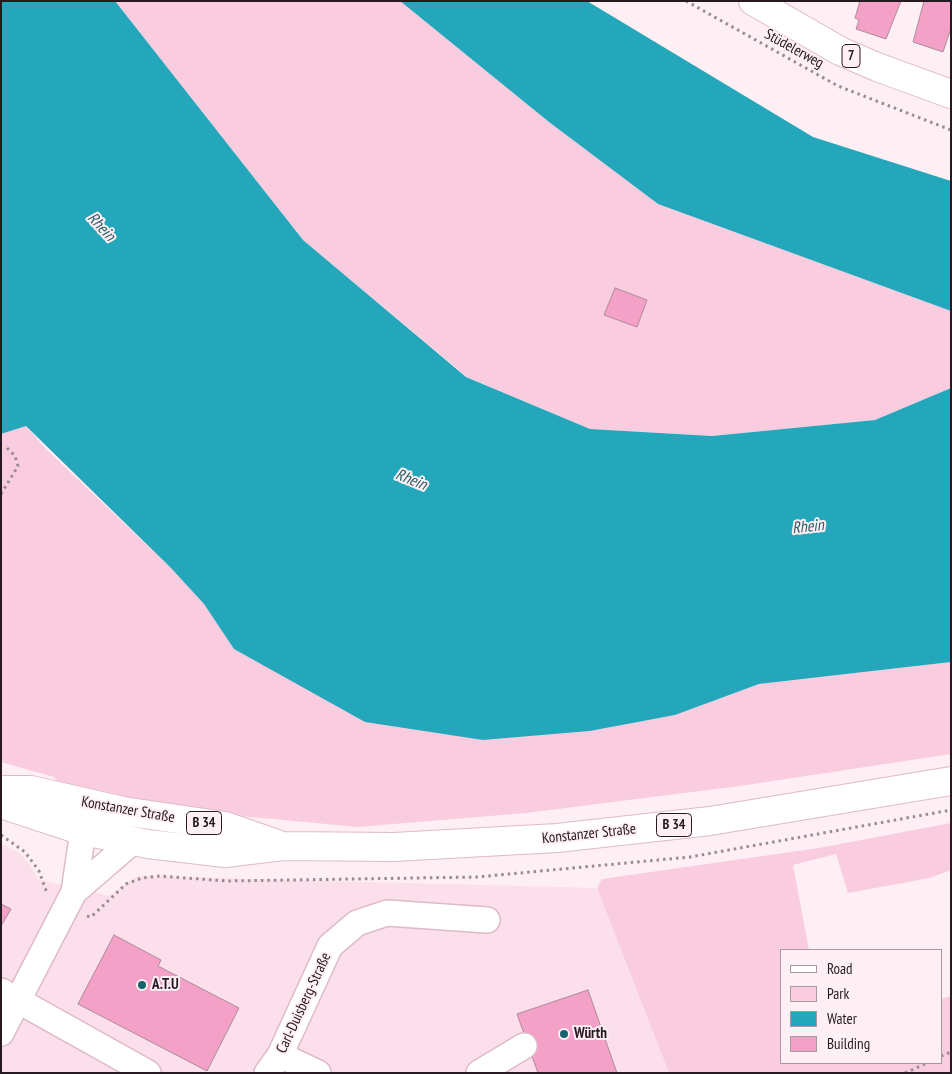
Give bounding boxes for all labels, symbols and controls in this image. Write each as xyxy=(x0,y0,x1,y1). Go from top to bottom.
street label: Stüdelerweg xyxy=(761,25,827,73)
road number: 7 xyxy=(842,44,860,68)
water label: Rhein xyxy=(83,209,119,245)
water label: Rhein xyxy=(393,465,429,495)
water label: Rhein xyxy=(791,516,825,538)
street label: Konstanzer Straße xyxy=(80,793,176,827)
road number: B 34 xyxy=(186,811,222,834)
road number: B 34 xyxy=(656,814,692,836)
street label: Konstanzer Straße xyxy=(541,820,637,848)
legend xyxy=(780,949,942,1064)
street label: Carl-Duisberg-Straße xyxy=(273,950,335,1056)
text: Road xyxy=(827,959,853,978)
place label: A.T.U xyxy=(152,976,179,994)
marker: A.T.U xyxy=(136,979,148,991)
text: Park xyxy=(827,984,849,1003)
text: Water xyxy=(827,1009,857,1028)
place label: Würth xyxy=(574,1025,607,1043)
marker: Würth xyxy=(558,1028,570,1040)
text: Building xyxy=(827,1034,870,1053)

